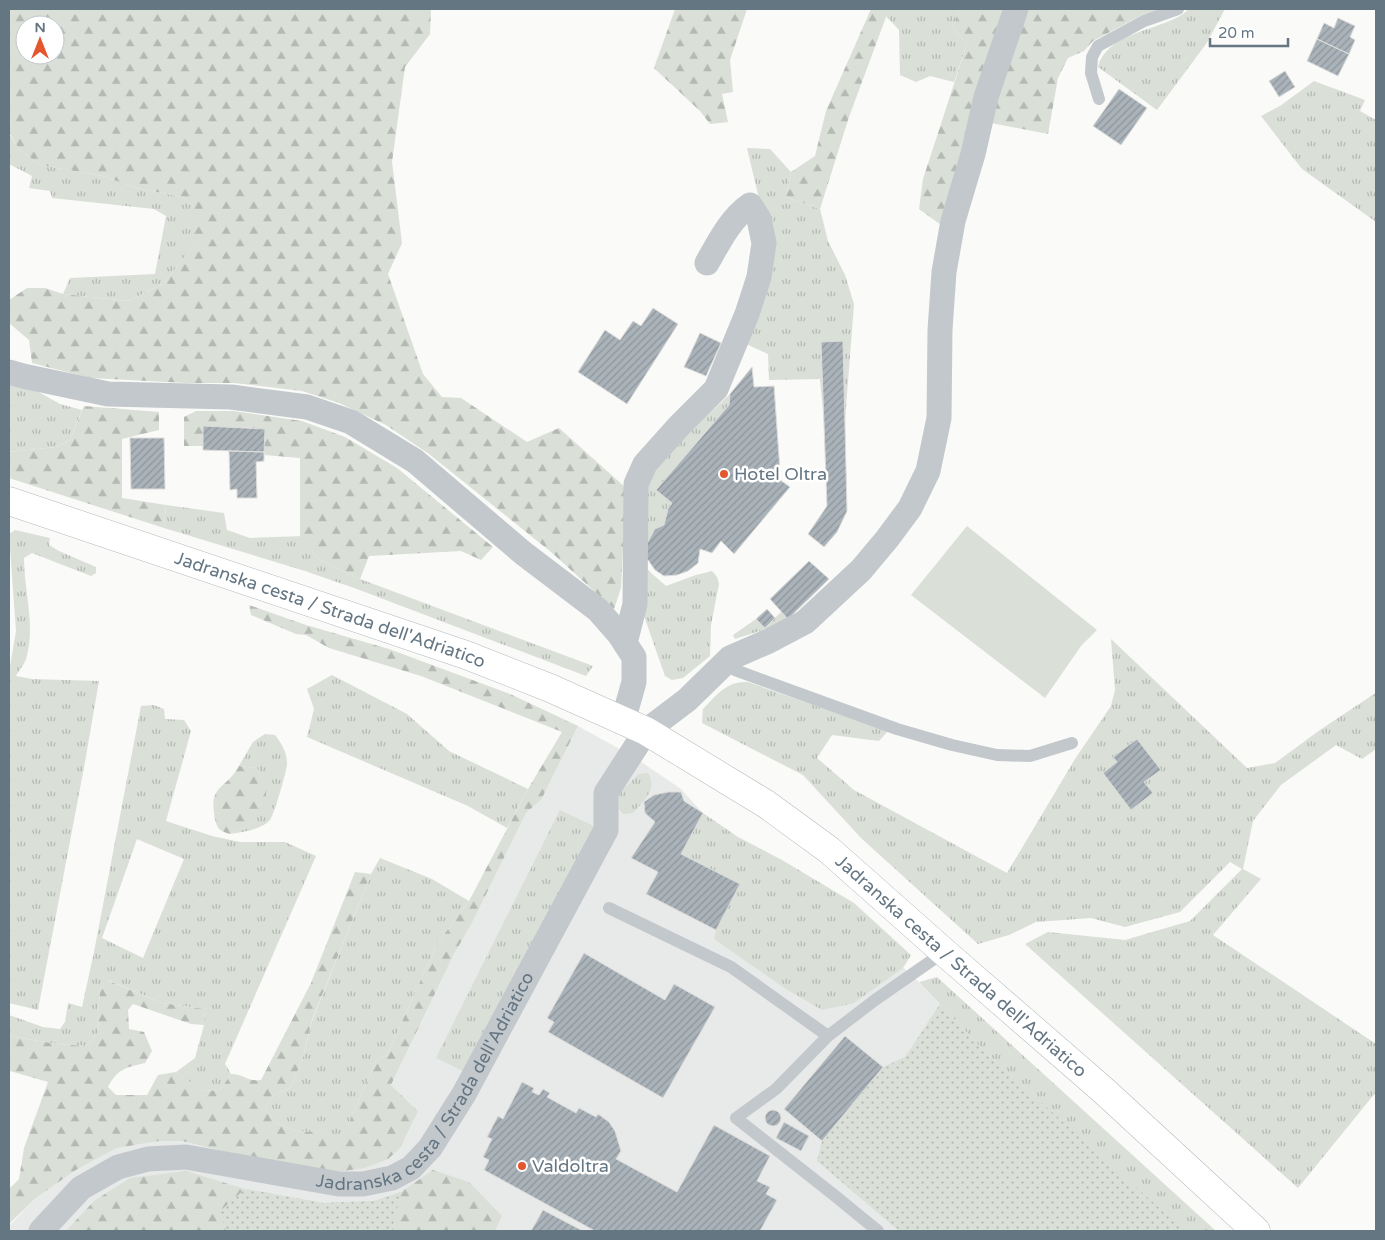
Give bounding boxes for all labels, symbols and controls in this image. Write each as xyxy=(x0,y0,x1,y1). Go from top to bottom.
north arrow xyxy=(15,15,65,65)
scale bar xyxy=(1210,15,1288,47)
text: N xyxy=(34,19,46,36)
text: 20 m xyxy=(1218,24,1255,42)
place label: Hotel Oltra xyxy=(734,463,827,485)
marker: Hotel Oltra xyxy=(718,468,730,480)
street label: Jadranska cesta / Strada dell'Adriatico xyxy=(172,547,489,673)
street label: Jadranska cesta / Strada dell'Adriatico xyxy=(831,850,1091,1082)
street label: Jadranska cesta / Strada dell'Adriatico xyxy=(314,968,539,1195)
place label: Valdoltra xyxy=(532,1155,609,1177)
marker: Valdoltra xyxy=(516,1160,528,1172)

